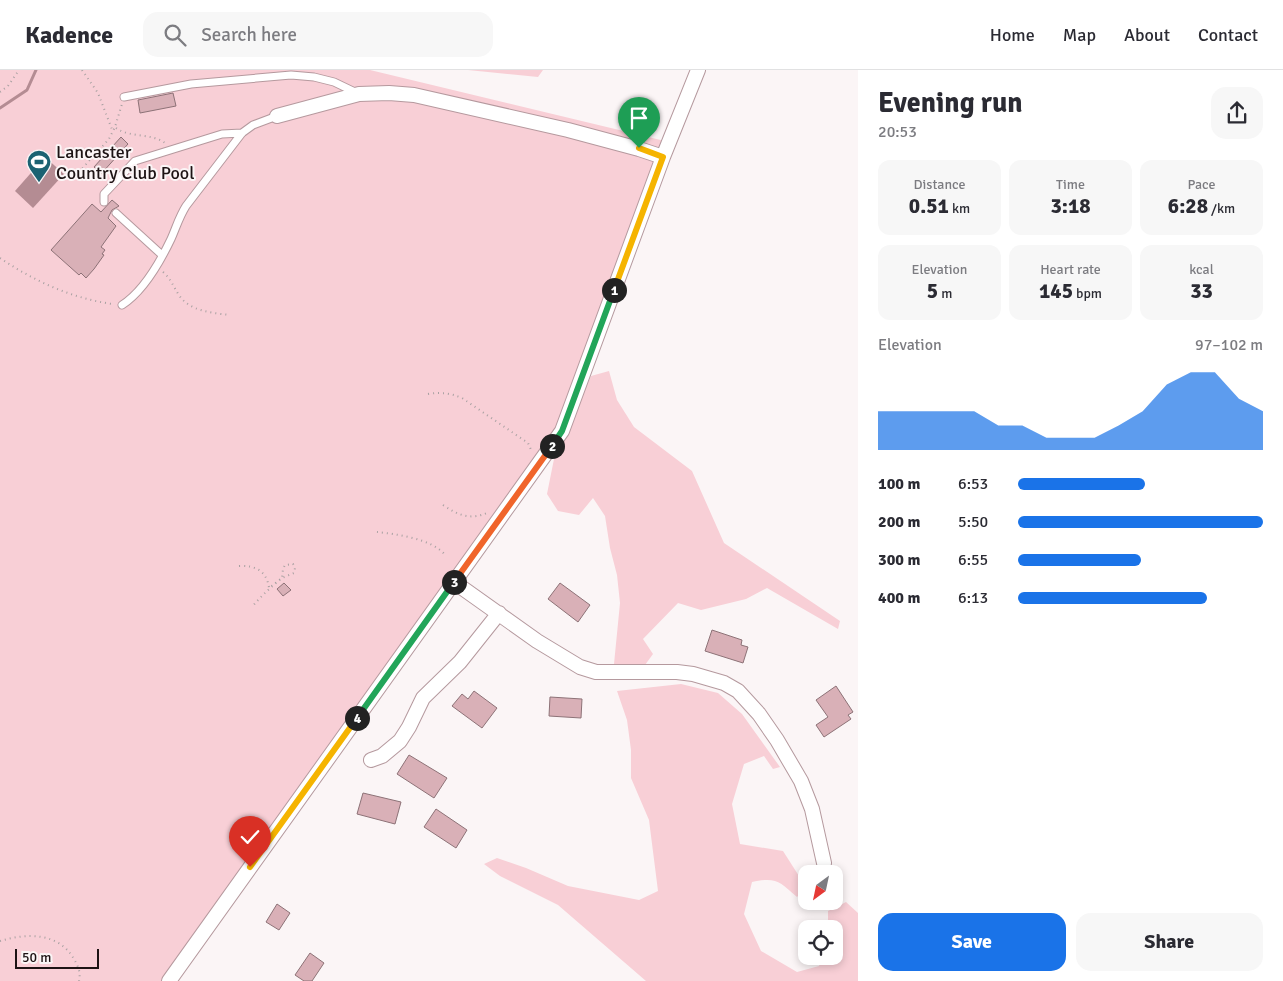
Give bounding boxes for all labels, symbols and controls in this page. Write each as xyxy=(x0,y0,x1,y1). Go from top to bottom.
search box xyxy=(143,12,493,57)
text: Kadence xyxy=(25,20,113,50)
icon: search xyxy=(161,21,189,49)
text: Search here xyxy=(201,23,297,47)
text: Home xyxy=(990,24,1035,46)
text: Map xyxy=(1063,24,1096,46)
text: About xyxy=(1124,24,1170,46)
text: Contact xyxy=(1198,24,1258,46)
text: Evening run xyxy=(878,86,1023,120)
button: share xyxy=(1211,87,1263,139)
pin xyxy=(618,97,660,148)
icon: arrive xyxy=(625,104,653,132)
text: 20:53 xyxy=(878,122,917,142)
place label: Lancaster Country Club Pool xyxy=(56,141,195,184)
sports icon: Lancaster Country Club Pool xyxy=(26,149,52,183)
text: Distance xyxy=(913,176,966,193)
text: Time xyxy=(1056,176,1085,193)
text: Pace xyxy=(1187,176,1216,193)
text: 0.51 xyxy=(909,193,949,219)
text: 3:18 xyxy=(1050,193,1091,219)
text: 6:28 xyxy=(1168,193,1208,219)
text: km xyxy=(949,200,970,217)
text: /km xyxy=(1208,200,1235,217)
text: Elevation xyxy=(912,261,967,278)
text: Heart rate xyxy=(1040,261,1101,278)
text: kcal xyxy=(1189,261,1214,278)
pin: 1 xyxy=(602,278,626,302)
text: 5 xyxy=(927,278,938,304)
text: 145 xyxy=(1039,278,1073,304)
text: 33 xyxy=(1190,278,1213,304)
text: 1 xyxy=(611,282,618,299)
text: m xyxy=(938,285,952,302)
text: bpm xyxy=(1073,285,1102,302)
text: Elevation xyxy=(878,335,942,355)
text: 97–102 m xyxy=(1195,335,1263,355)
pin: 2 xyxy=(540,434,564,458)
text: 2 xyxy=(549,438,556,455)
text: 100 m xyxy=(878,474,920,494)
text: 6:53 xyxy=(958,474,988,494)
text: 200 m xyxy=(878,512,920,532)
text: 5:50 xyxy=(958,512,988,532)
text: 300 m xyxy=(878,550,920,570)
text: 6:55 xyxy=(958,550,988,570)
pin: 3 xyxy=(442,570,466,594)
text: 3 xyxy=(451,574,458,591)
text: 400 m xyxy=(878,588,920,608)
text: 6:13 xyxy=(958,588,988,608)
pin: 4 xyxy=(344,706,370,730)
text: 4 xyxy=(354,710,361,727)
pin xyxy=(229,816,271,867)
icon: check xyxy=(236,823,264,851)
north arrow xyxy=(798,865,842,910)
map controls xyxy=(798,865,843,965)
button: Save xyxy=(878,913,1066,971)
button: Share xyxy=(1076,913,1263,971)
button: locate xyxy=(798,920,843,965)
scale bar xyxy=(15,946,99,969)
text: 50 m xyxy=(22,949,51,966)

